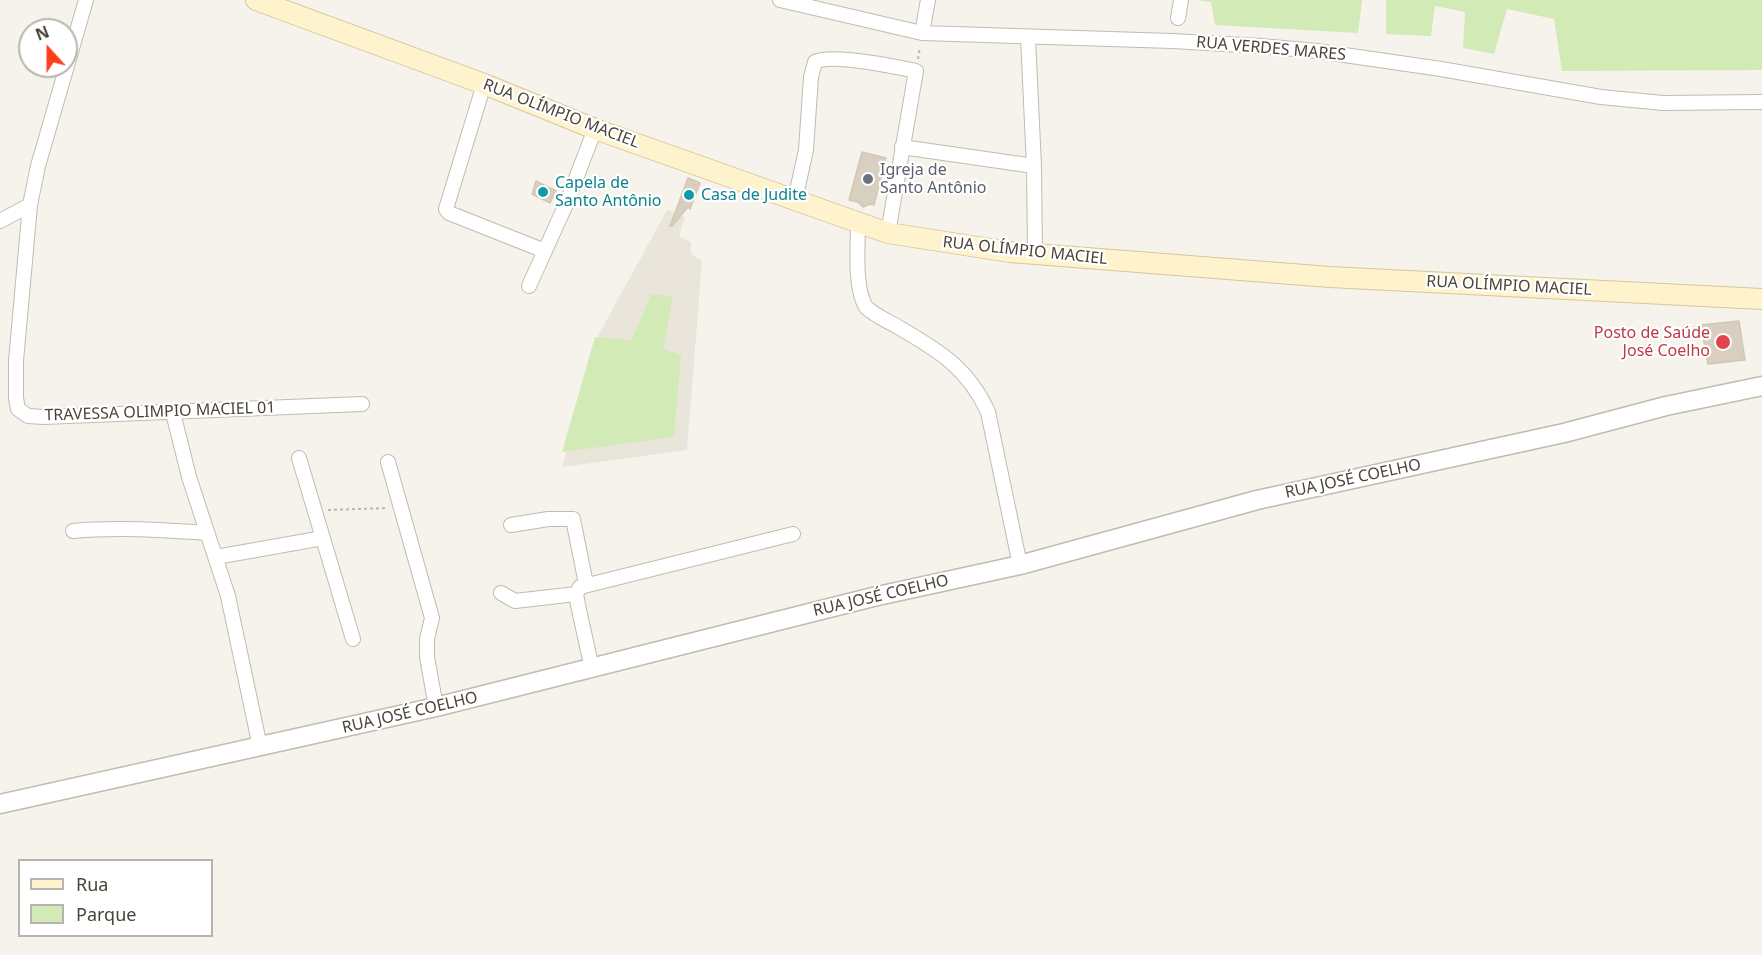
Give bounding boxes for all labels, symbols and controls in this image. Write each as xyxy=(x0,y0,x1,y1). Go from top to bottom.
north arrow xyxy=(18,18,78,78)
text: N xyxy=(32,20,52,46)
street label: RUA VERDES MARES xyxy=(1195,33,1347,65)
street label: RUA OLÍMPIO MACIEL xyxy=(480,75,642,153)
place label: Igreja de Santo Antônio xyxy=(880,160,987,198)
marker: Igreja de Santo Antônio xyxy=(861,172,875,186)
place label: Capela de Santo Antônio xyxy=(555,173,662,211)
marker: Capela de Santo Antônio xyxy=(536,185,550,199)
place label: Casa de Judite xyxy=(701,185,807,205)
marker: Casa de Judite xyxy=(682,188,696,202)
street label: RUA OLÍMPIO MACIEL xyxy=(942,233,1108,269)
street label: RUA OLÍMPIO MACIEL xyxy=(1426,272,1592,300)
place label: Posto de Saúde José Coelho xyxy=(1594,323,1710,361)
marker: Posto de Saúde José Coelho xyxy=(1714,333,1732,351)
street label: TRAVESSA OLIMPIO MACIEL 01 xyxy=(44,398,276,426)
street label: RUA JOSÉ COELHO xyxy=(1283,455,1423,503)
street label: RUA JOSÉ COELHO xyxy=(811,571,951,621)
street label: RUA JOSÉ COELHO xyxy=(340,688,480,738)
legend xyxy=(18,859,213,937)
text: Rua xyxy=(76,872,108,896)
text: Parque xyxy=(76,902,136,926)

